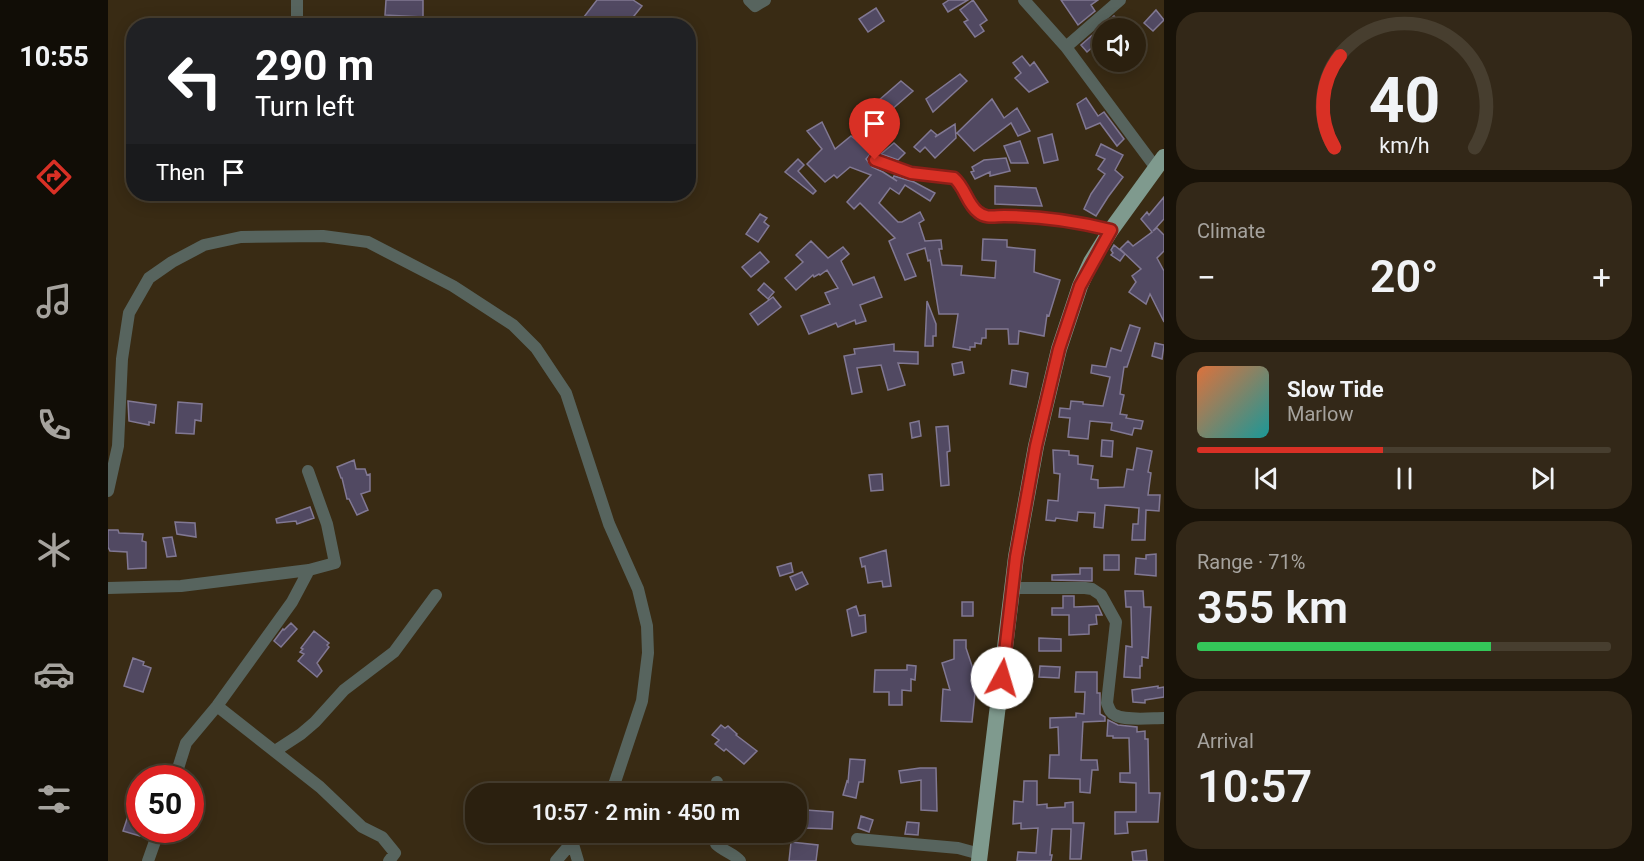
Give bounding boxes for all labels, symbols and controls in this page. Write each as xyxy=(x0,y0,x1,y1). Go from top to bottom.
map controls xyxy=(1092,18,1146,72)
button: sound xyxy=(1092,18,1146,72)
text: 10:55 xyxy=(19,41,89,73)
text: 290 m xyxy=(255,41,374,90)
icon: left xyxy=(156,42,234,120)
text: 40 xyxy=(1368,64,1440,137)
text: Turn left xyxy=(255,91,355,123)
pin xyxy=(849,98,900,160)
icon: arrive xyxy=(858,107,891,140)
text: km/h xyxy=(1379,133,1429,158)
icon: directions xyxy=(33,156,75,198)
icon: arrive xyxy=(217,156,250,189)
text: Then xyxy=(156,160,205,185)
text: Climate xyxy=(1197,219,1265,243)
text: 20° xyxy=(1370,250,1438,303)
text: − xyxy=(1197,258,1216,297)
text: + xyxy=(1592,258,1611,297)
icon: music xyxy=(33,280,75,322)
text: Slow Tide xyxy=(1287,377,1384,402)
text: Marlow xyxy=(1287,402,1353,426)
icon: phone xyxy=(33,404,75,446)
icon: previous xyxy=(1250,462,1283,495)
icon: pause xyxy=(1388,462,1421,495)
icon: next xyxy=(1526,462,1559,495)
icon: climate xyxy=(33,529,75,571)
text: Range · 71% xyxy=(1197,550,1305,574)
text: 355 km xyxy=(1197,581,1348,634)
position arrow xyxy=(970,646,1034,710)
icon: car xyxy=(33,653,75,695)
text: Arrival xyxy=(1197,729,1254,753)
text: 10:57 xyxy=(1197,760,1312,813)
speed limit sign: 50 xyxy=(126,765,204,843)
icon: filters xyxy=(33,778,75,820)
text: 10:57 · 2 min · 450 m xyxy=(532,800,740,825)

